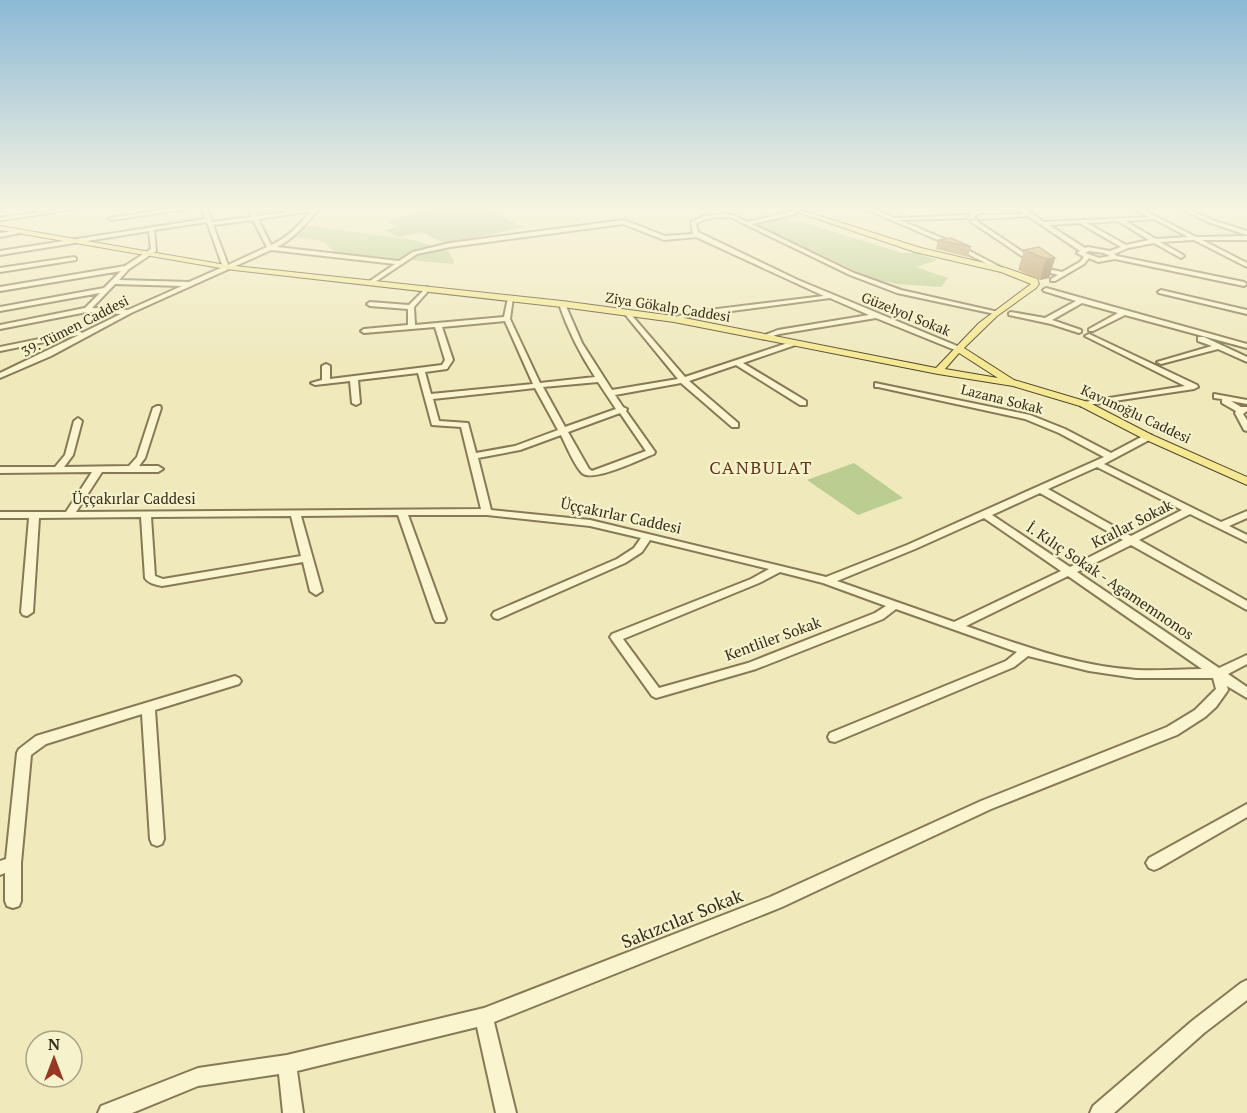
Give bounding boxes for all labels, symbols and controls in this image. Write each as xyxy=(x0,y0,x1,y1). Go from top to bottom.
street label: Ziya Gökalp Caddesi xyxy=(604,287,732,326)
street label: Güzelyol Sokak xyxy=(859,287,954,340)
street label: 39. Tümen Caddesi xyxy=(18,290,131,361)
street label: Lazana Sokak xyxy=(959,379,1046,418)
street label: Kavunoğlu Caddesi xyxy=(1078,380,1194,447)
district label: CANBULAT xyxy=(709,455,813,479)
street label: Üççakırlar Caddesi xyxy=(72,488,196,508)
street label: Üççakırlar Caddesi xyxy=(559,492,684,538)
street label: Krallar Sokak xyxy=(1088,494,1176,552)
street label: İ. Kılıç Sokak - Agamemnonos xyxy=(1023,517,1198,644)
street label: Kentliler Sokak xyxy=(722,611,824,665)
street label: Sakızcılar Sokak xyxy=(617,883,747,953)
north arrow xyxy=(24,1029,84,1089)
text: N xyxy=(48,1033,60,1055)

